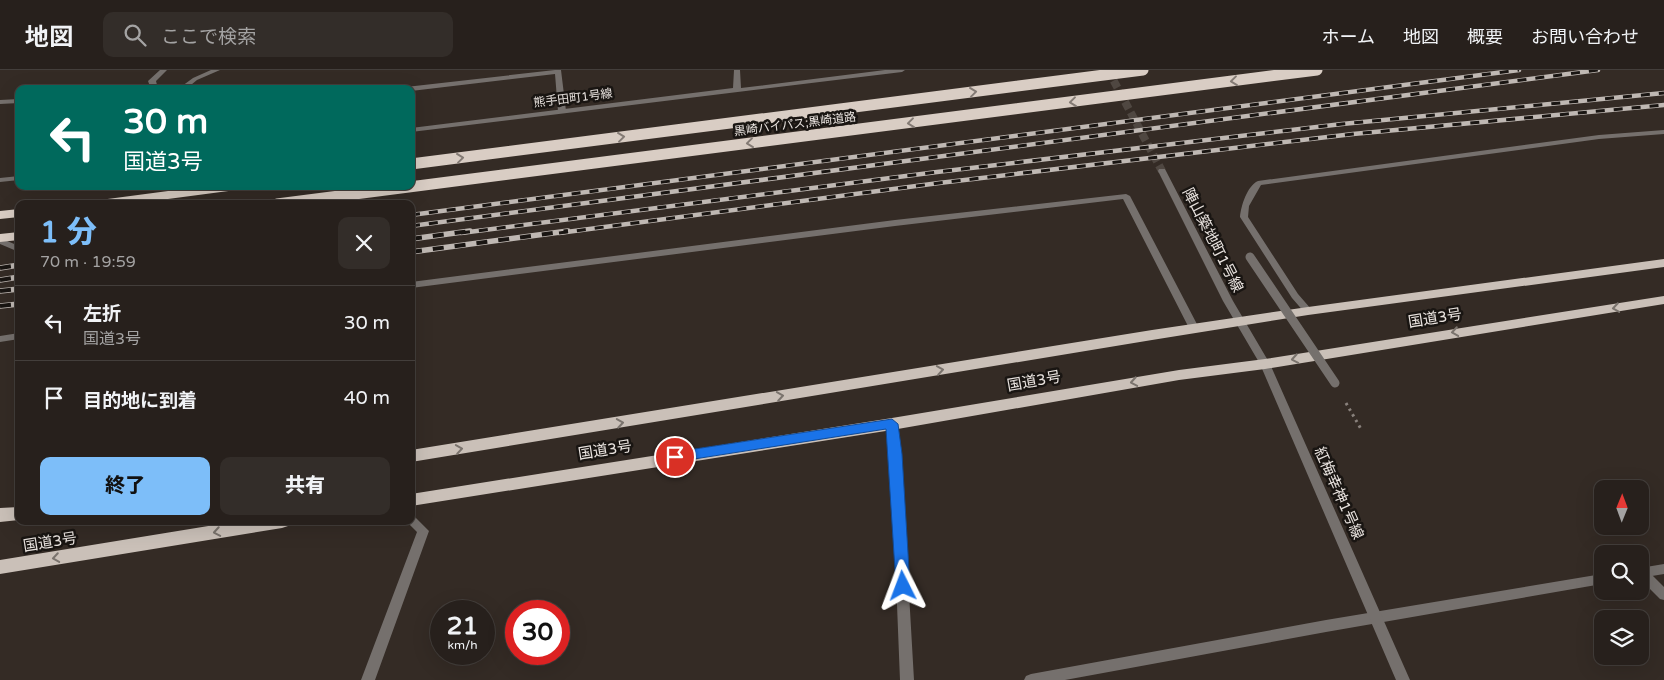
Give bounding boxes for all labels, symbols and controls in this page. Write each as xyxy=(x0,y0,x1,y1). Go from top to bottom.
search box xyxy=(103,12,453,57)
icon: search xyxy=(121,21,149,49)
text: 地図 xyxy=(25,23,73,52)
text: ここで検索 xyxy=(161,26,256,48)
text: ホーム xyxy=(1322,26,1375,48)
text: 地図 xyxy=(1403,26,1439,48)
text: 概要 xyxy=(1467,26,1503,48)
text: お問い合わせ xyxy=(1531,26,1639,48)
one-way arrow xyxy=(1229,75,1237,86)
street label: 熊手田町1号線 xyxy=(533,86,613,110)
one-way arrow xyxy=(969,87,977,97)
one-way arrow xyxy=(1068,96,1076,107)
text: 30 m xyxy=(123,101,208,143)
icon: left xyxy=(40,105,105,170)
street label: 黒崎バイパス;黒崎道路 xyxy=(733,110,857,138)
one-way arrow xyxy=(907,117,916,127)
one-way arrow xyxy=(617,132,625,143)
one-way arrow xyxy=(746,137,754,148)
text: 国道3号 xyxy=(123,149,203,175)
one-way arrow xyxy=(455,153,464,163)
street label: 陣山築地町1号線 xyxy=(1179,185,1247,295)
text: 1 分 xyxy=(40,214,97,251)
button: close xyxy=(338,217,390,269)
text: 70 m · 19:59 xyxy=(40,252,136,272)
one-way arrow xyxy=(1611,302,1620,312)
text: 左折 xyxy=(83,303,121,325)
street label: 国道3号 xyxy=(1407,305,1463,331)
icon: left xyxy=(40,309,68,337)
text: 30 m xyxy=(344,312,390,334)
one-way arrow xyxy=(1451,327,1460,337)
text: 国道3号 xyxy=(83,329,141,349)
one-way arrow xyxy=(1290,353,1299,363)
one-way arrow xyxy=(936,365,945,375)
street label: 国道3号 xyxy=(1006,367,1062,395)
one-way arrow xyxy=(1130,377,1139,387)
icon: arrive xyxy=(40,384,68,412)
text: 40 m xyxy=(344,387,390,409)
text: 目的地に到着 xyxy=(83,390,197,412)
one-way arrow xyxy=(776,392,785,402)
one-way arrow xyxy=(615,418,624,428)
pin xyxy=(654,436,696,478)
street label: 国道3号 xyxy=(577,437,633,463)
icon: arrive xyxy=(661,443,689,471)
one-way arrow xyxy=(456,444,464,455)
street label: 紅梅幸神1号線 xyxy=(1311,444,1367,542)
button: 終了 xyxy=(40,457,210,515)
button: 共有 xyxy=(220,457,390,515)
north arrow xyxy=(1594,480,1649,535)
map controls xyxy=(1594,480,1649,665)
one-way arrow xyxy=(212,527,221,537)
street label: 国道3号 xyxy=(22,529,78,555)
button: search xyxy=(1594,545,1649,600)
one-way arrow xyxy=(52,553,61,563)
position arrow xyxy=(876,559,928,611)
speed limit sign: 30 xyxy=(505,600,570,665)
button: layers xyxy=(1594,610,1649,665)
text: 21 xyxy=(447,611,478,641)
text: km/h xyxy=(447,638,478,652)

